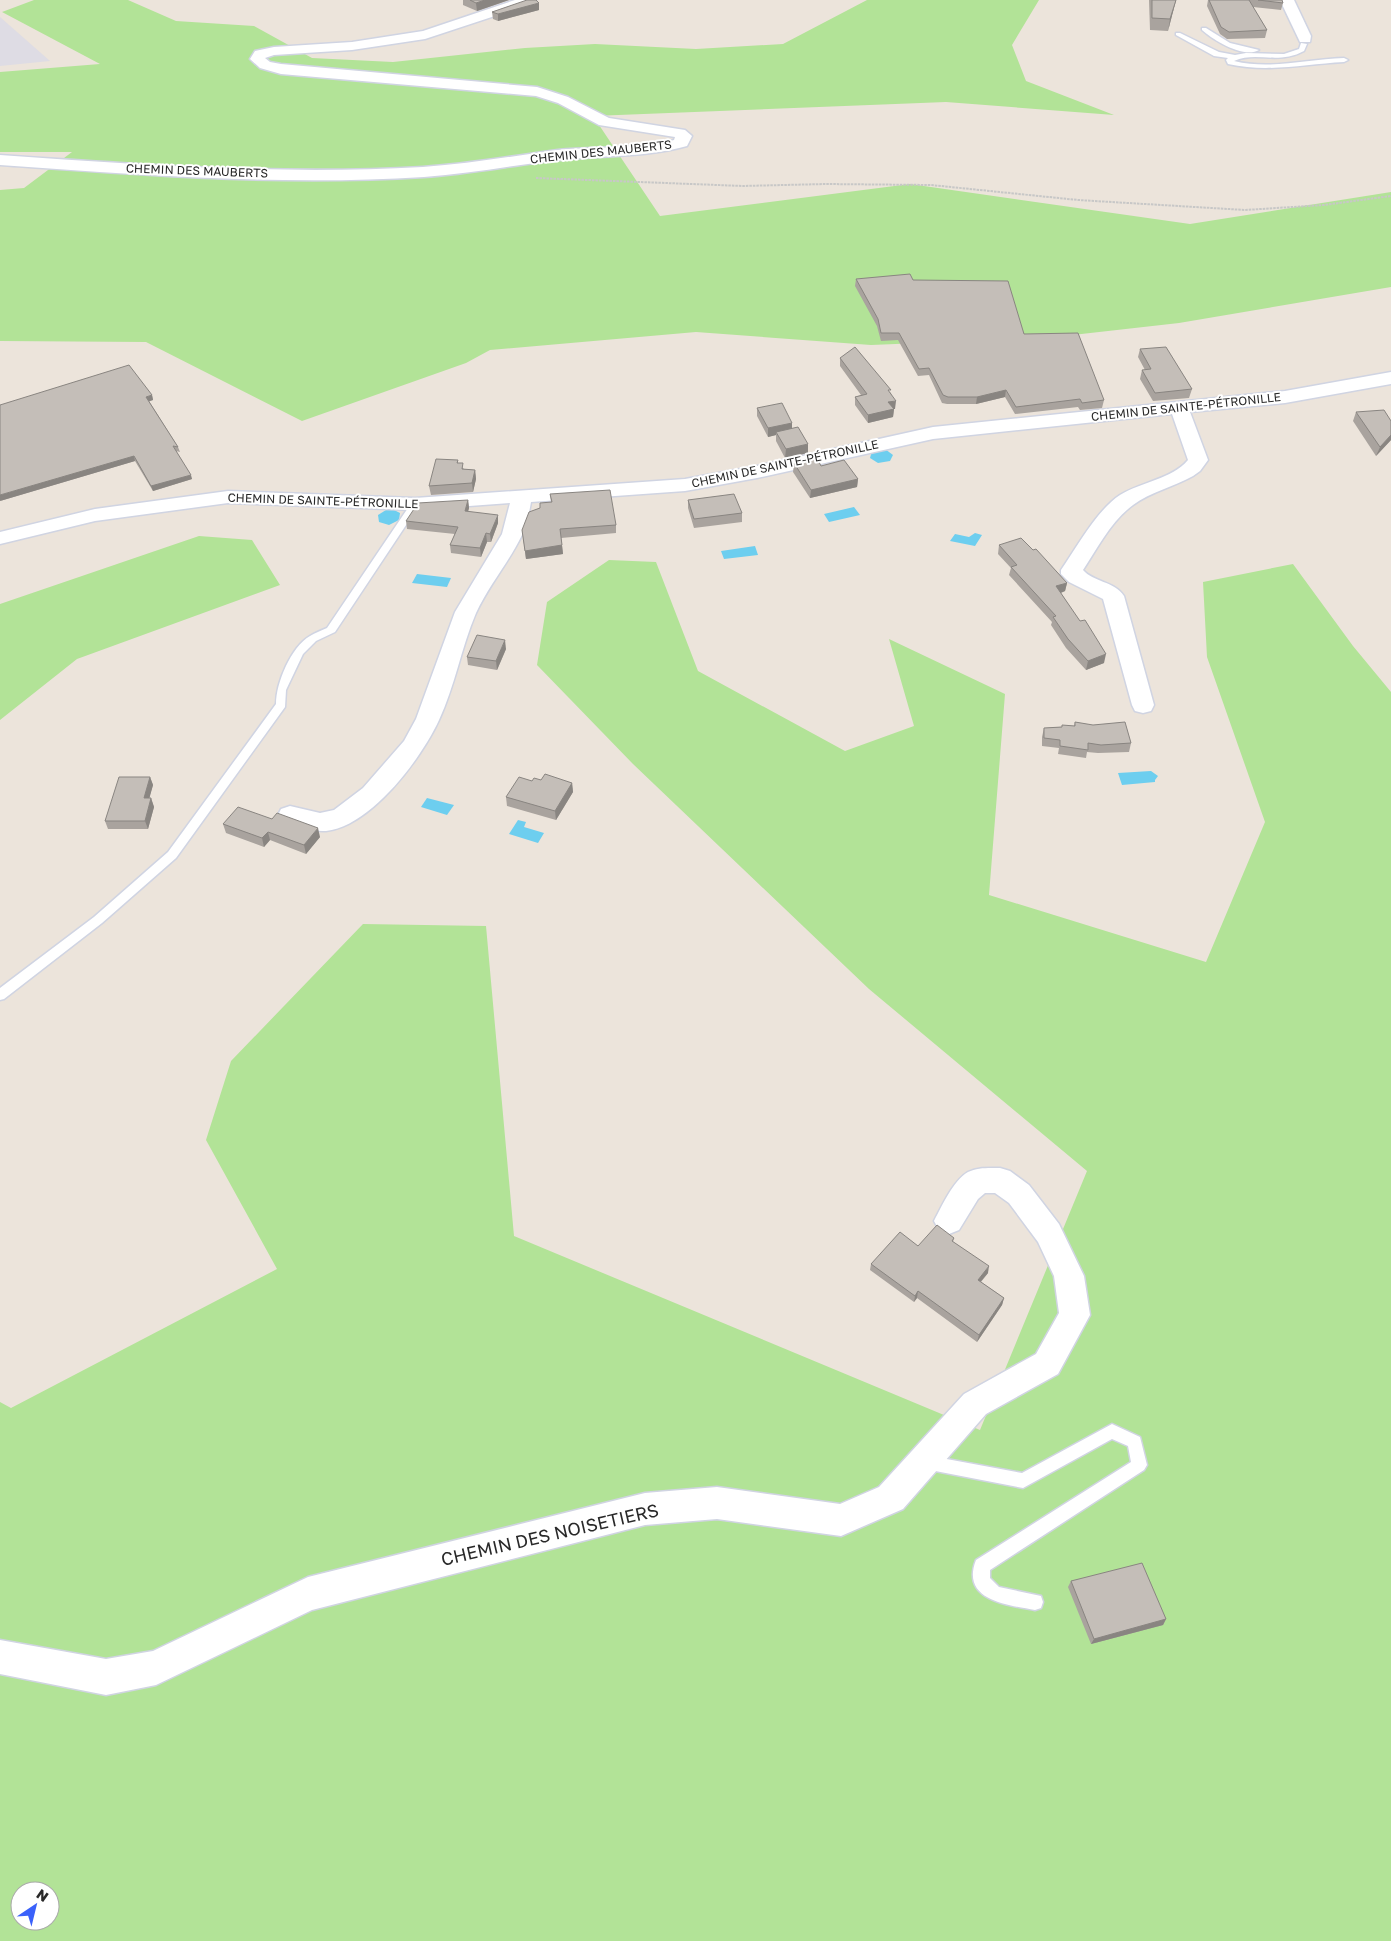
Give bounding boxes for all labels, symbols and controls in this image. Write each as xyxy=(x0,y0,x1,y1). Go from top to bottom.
street label: CHEMIN DES MAUBERTS xyxy=(529,137,673,166)
street label: CHEMIN DES MAUBERTS xyxy=(126,161,269,180)
street label: CHEMIN DE SAINTE-PÉTRONILLE xyxy=(1090,389,1282,424)
street label: CHEMIN DE SAINTE-PÉTRONILLE xyxy=(690,436,880,491)
street label: CHEMIN DE SAINTE-PÉTRONILLE xyxy=(227,490,419,511)
street label: CHEMIN DES NOISETIERS xyxy=(439,1498,661,1570)
north arrow xyxy=(10,1881,60,1931)
text: N xyxy=(34,1885,52,1905)

